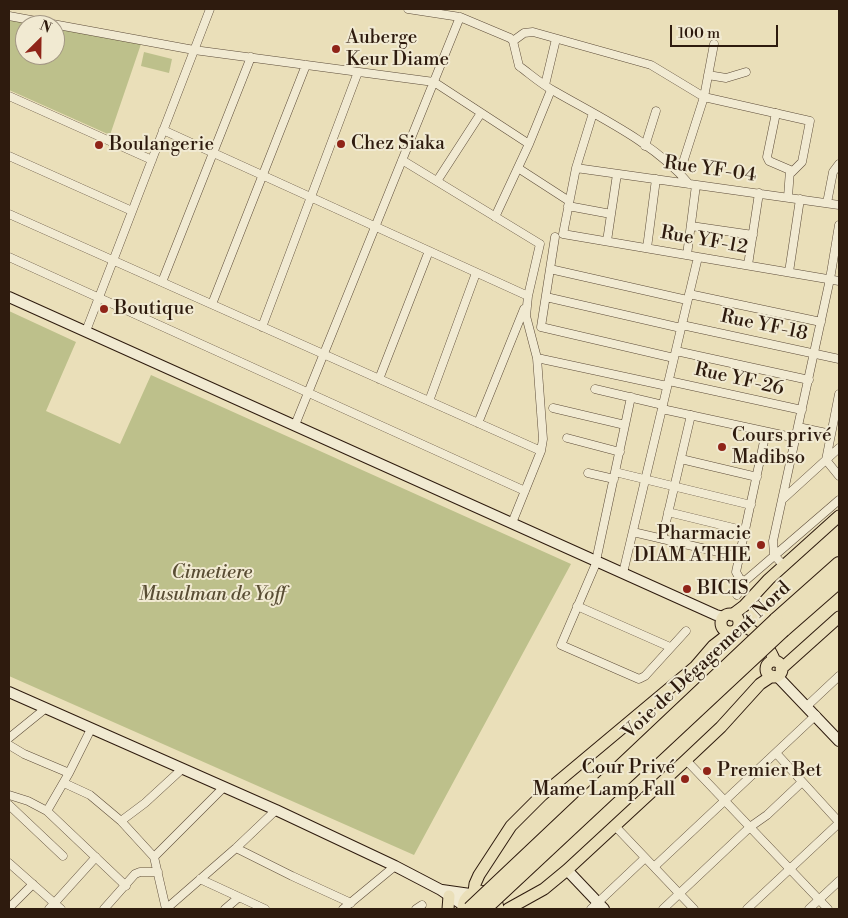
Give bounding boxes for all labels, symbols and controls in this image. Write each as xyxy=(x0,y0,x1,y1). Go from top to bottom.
north arrow xyxy=(15,15,65,65)
scale bar xyxy=(673,15,780,47)
text: N xyxy=(37,17,54,38)
text: 100 m xyxy=(678,24,720,43)
place label: Auberge Keur Diame xyxy=(346,27,449,71)
marker: Auberge Keur Diame xyxy=(330,43,342,55)
place label: Chez Siaka xyxy=(351,133,445,155)
place label: Boulangerie xyxy=(109,134,214,156)
marker: Chez Siaka xyxy=(335,138,347,150)
marker: Boulangerie xyxy=(93,139,105,151)
street label: Rue YF-04 xyxy=(662,152,758,188)
street label: Rue YF-12 xyxy=(658,222,750,260)
place label: Boutique xyxy=(114,298,194,320)
marker: Boutique xyxy=(98,303,110,315)
street label: Rue YF-18 xyxy=(718,306,810,346)
street label: Rue YF-26 xyxy=(692,359,786,401)
place label: Cours privé Madibso xyxy=(732,425,832,469)
marker: Cours privé Madibso xyxy=(716,441,728,453)
place label: Pharmacie DIAM ATHIE xyxy=(634,523,751,567)
marker: Pharmacie DIAM ATHIE xyxy=(755,539,767,551)
park label: Cimetiere Musulman de Yoff xyxy=(139,562,285,606)
street label: Voie de Dégagement Nord xyxy=(618,577,796,745)
place label: BICIS xyxy=(697,578,749,600)
marker: BICIS xyxy=(681,583,693,595)
place label: Cour Privé Mame Lamp Fall xyxy=(533,757,675,801)
place label: Premier Bet xyxy=(717,760,822,782)
marker: Premier Bet xyxy=(701,765,713,777)
marker: Cour Privé Mame Lamp Fall xyxy=(679,773,691,785)

